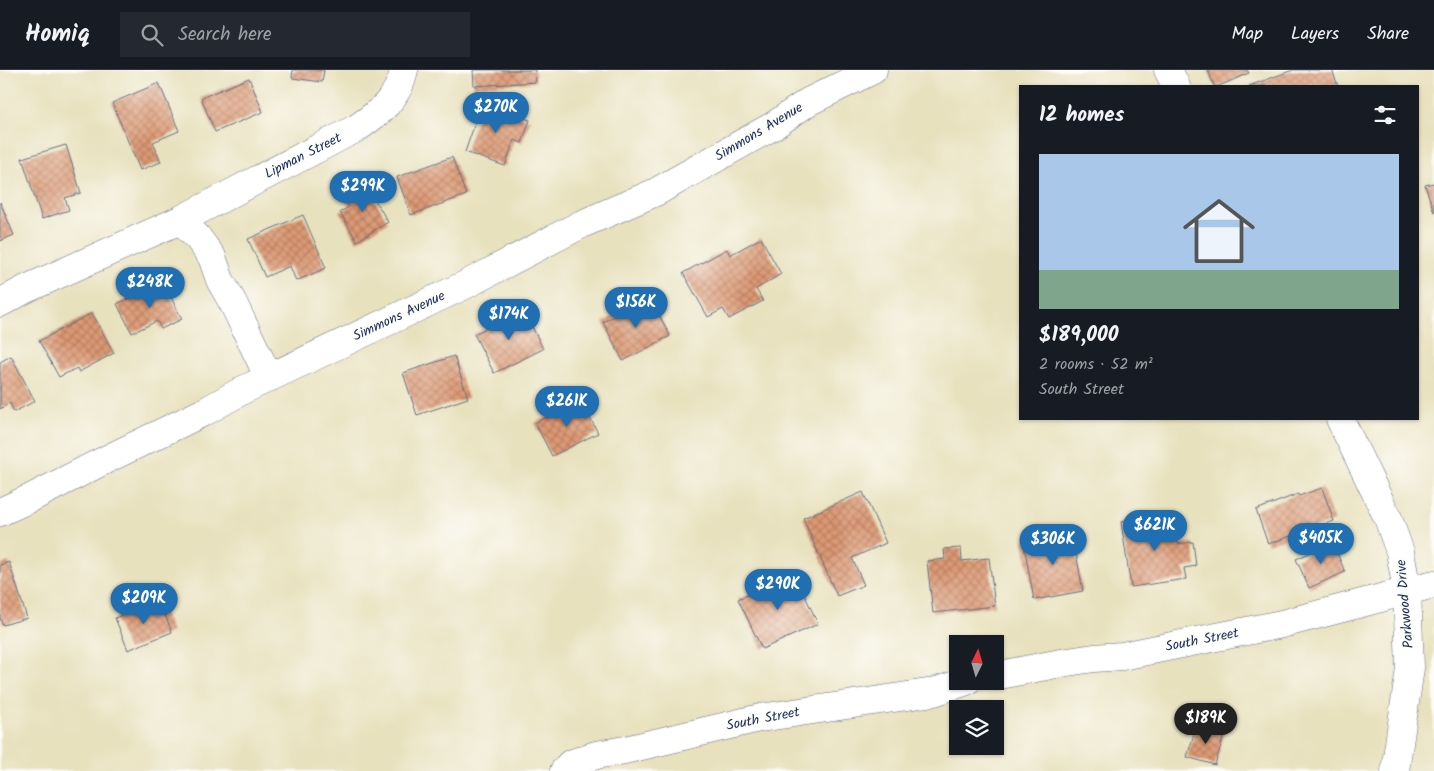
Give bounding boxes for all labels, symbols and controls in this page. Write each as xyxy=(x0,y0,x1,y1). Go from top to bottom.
search box xyxy=(120,12,470,57)
text: Homiq xyxy=(25,15,90,54)
text: Search here xyxy=(178,20,272,50)
text: Map xyxy=(1232,20,1263,49)
text: Layers xyxy=(1291,20,1339,49)
text: Share xyxy=(1367,20,1409,49)
icon: search xyxy=(138,21,166,49)
pin: $270K xyxy=(461,92,531,134)
text: $270K xyxy=(474,95,518,120)
street label: Simmons Avenue xyxy=(711,97,808,167)
text: 12 homes xyxy=(1039,99,1124,132)
icon: filters xyxy=(1371,101,1399,129)
street label: Lipman Street xyxy=(261,127,346,185)
pin: $299K xyxy=(328,170,398,213)
text: $299K xyxy=(341,174,385,199)
icon: home xyxy=(1174,186,1264,276)
pin: $248K xyxy=(115,266,185,309)
text: $248K xyxy=(127,270,173,295)
street label: Simmons Avenue xyxy=(349,285,449,347)
pin: $156K xyxy=(601,286,671,329)
text: $156K xyxy=(616,290,656,315)
pin: $174K xyxy=(474,298,544,341)
text: $174K xyxy=(489,302,529,327)
text: $189,000 xyxy=(1039,319,1119,352)
text: 2 rooms · 52 m² xyxy=(1039,352,1153,377)
text: South Street xyxy=(1039,377,1124,402)
pin: $261K xyxy=(532,386,602,428)
text: $261K xyxy=(546,389,588,414)
pin: $621K xyxy=(1120,510,1190,552)
text: $621K xyxy=(1134,513,1176,538)
pin: $405K xyxy=(1286,522,1356,565)
pin: $306K xyxy=(1018,524,1088,566)
text: $405K xyxy=(1299,526,1343,551)
text: $306K xyxy=(1031,527,1075,552)
street label: Parkwood Drive xyxy=(1390,558,1420,649)
pin: $290K xyxy=(743,568,813,611)
text: $290K xyxy=(756,572,800,597)
pin: $209K xyxy=(109,582,179,625)
text: $209K xyxy=(122,586,166,611)
street label: South Street xyxy=(1163,622,1241,658)
north arrow xyxy=(949,635,1004,690)
map controls xyxy=(949,635,1004,755)
button: layers xyxy=(949,700,1004,755)
street label: South Street xyxy=(724,701,802,737)
pin: $189K xyxy=(1171,702,1241,745)
text: $189K xyxy=(1185,706,1227,731)

